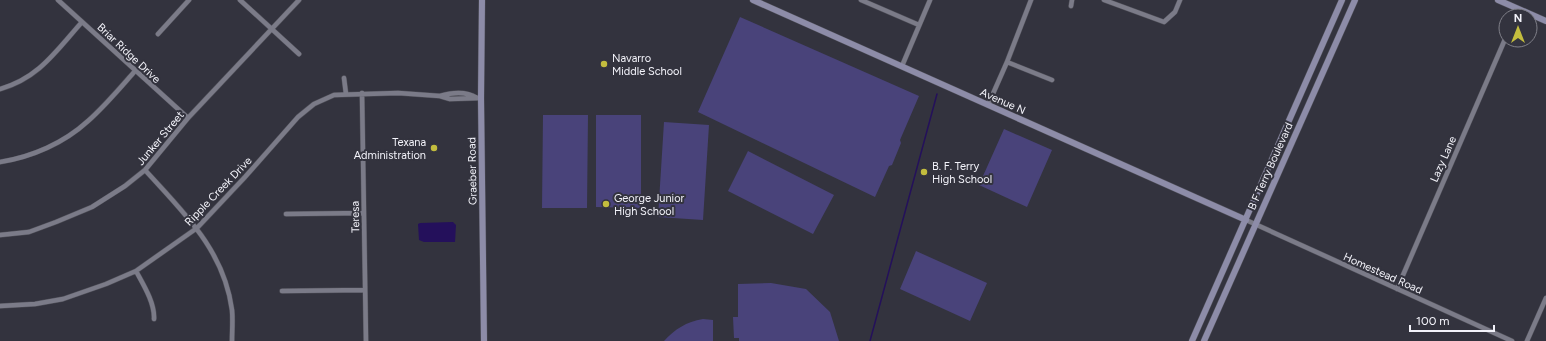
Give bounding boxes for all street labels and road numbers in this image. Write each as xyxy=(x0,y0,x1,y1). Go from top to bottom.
street label: Briar Ridge Drive xyxy=(94,21,163,86)
street label: Avenue N xyxy=(978,86,1028,117)
street label: Junker Street xyxy=(134,109,187,168)
street label: B F Terry Boulevard xyxy=(1245,120,1296,212)
street label: Lazy Lane xyxy=(1428,134,1459,184)
street label: Graeber Road xyxy=(465,137,480,205)
street label: Ripple Creek Drive xyxy=(182,154,255,228)
street label: Teresa xyxy=(349,201,362,233)
street label: Homestead Road xyxy=(1341,250,1424,297)

